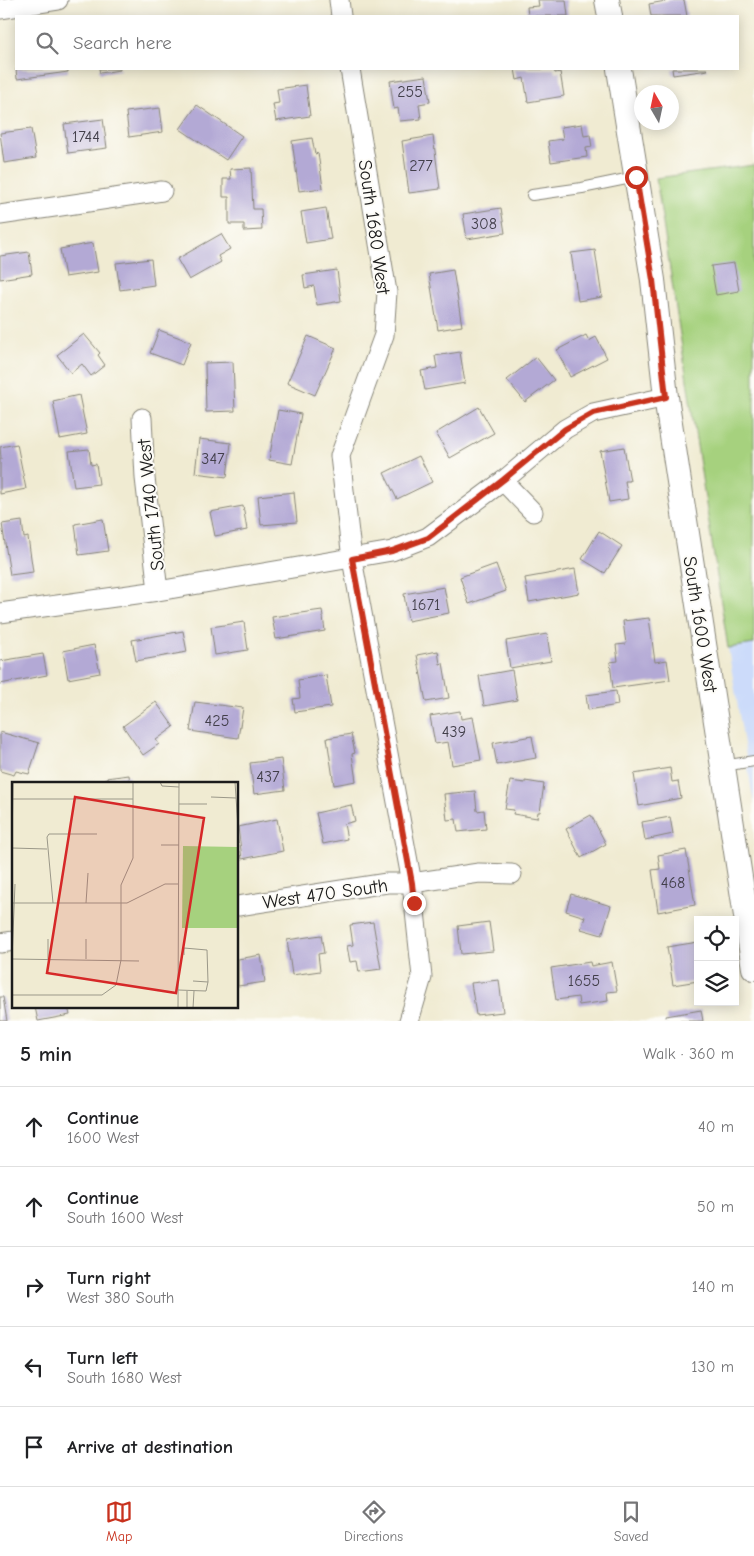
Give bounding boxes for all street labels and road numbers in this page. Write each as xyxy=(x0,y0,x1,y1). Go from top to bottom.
street label: South 1680 West xyxy=(354,158,394,296)
street label: South 1740 West xyxy=(133,437,169,572)
street label: South 1600 West xyxy=(678,555,722,694)
street label: West 470 South xyxy=(261,874,389,914)

